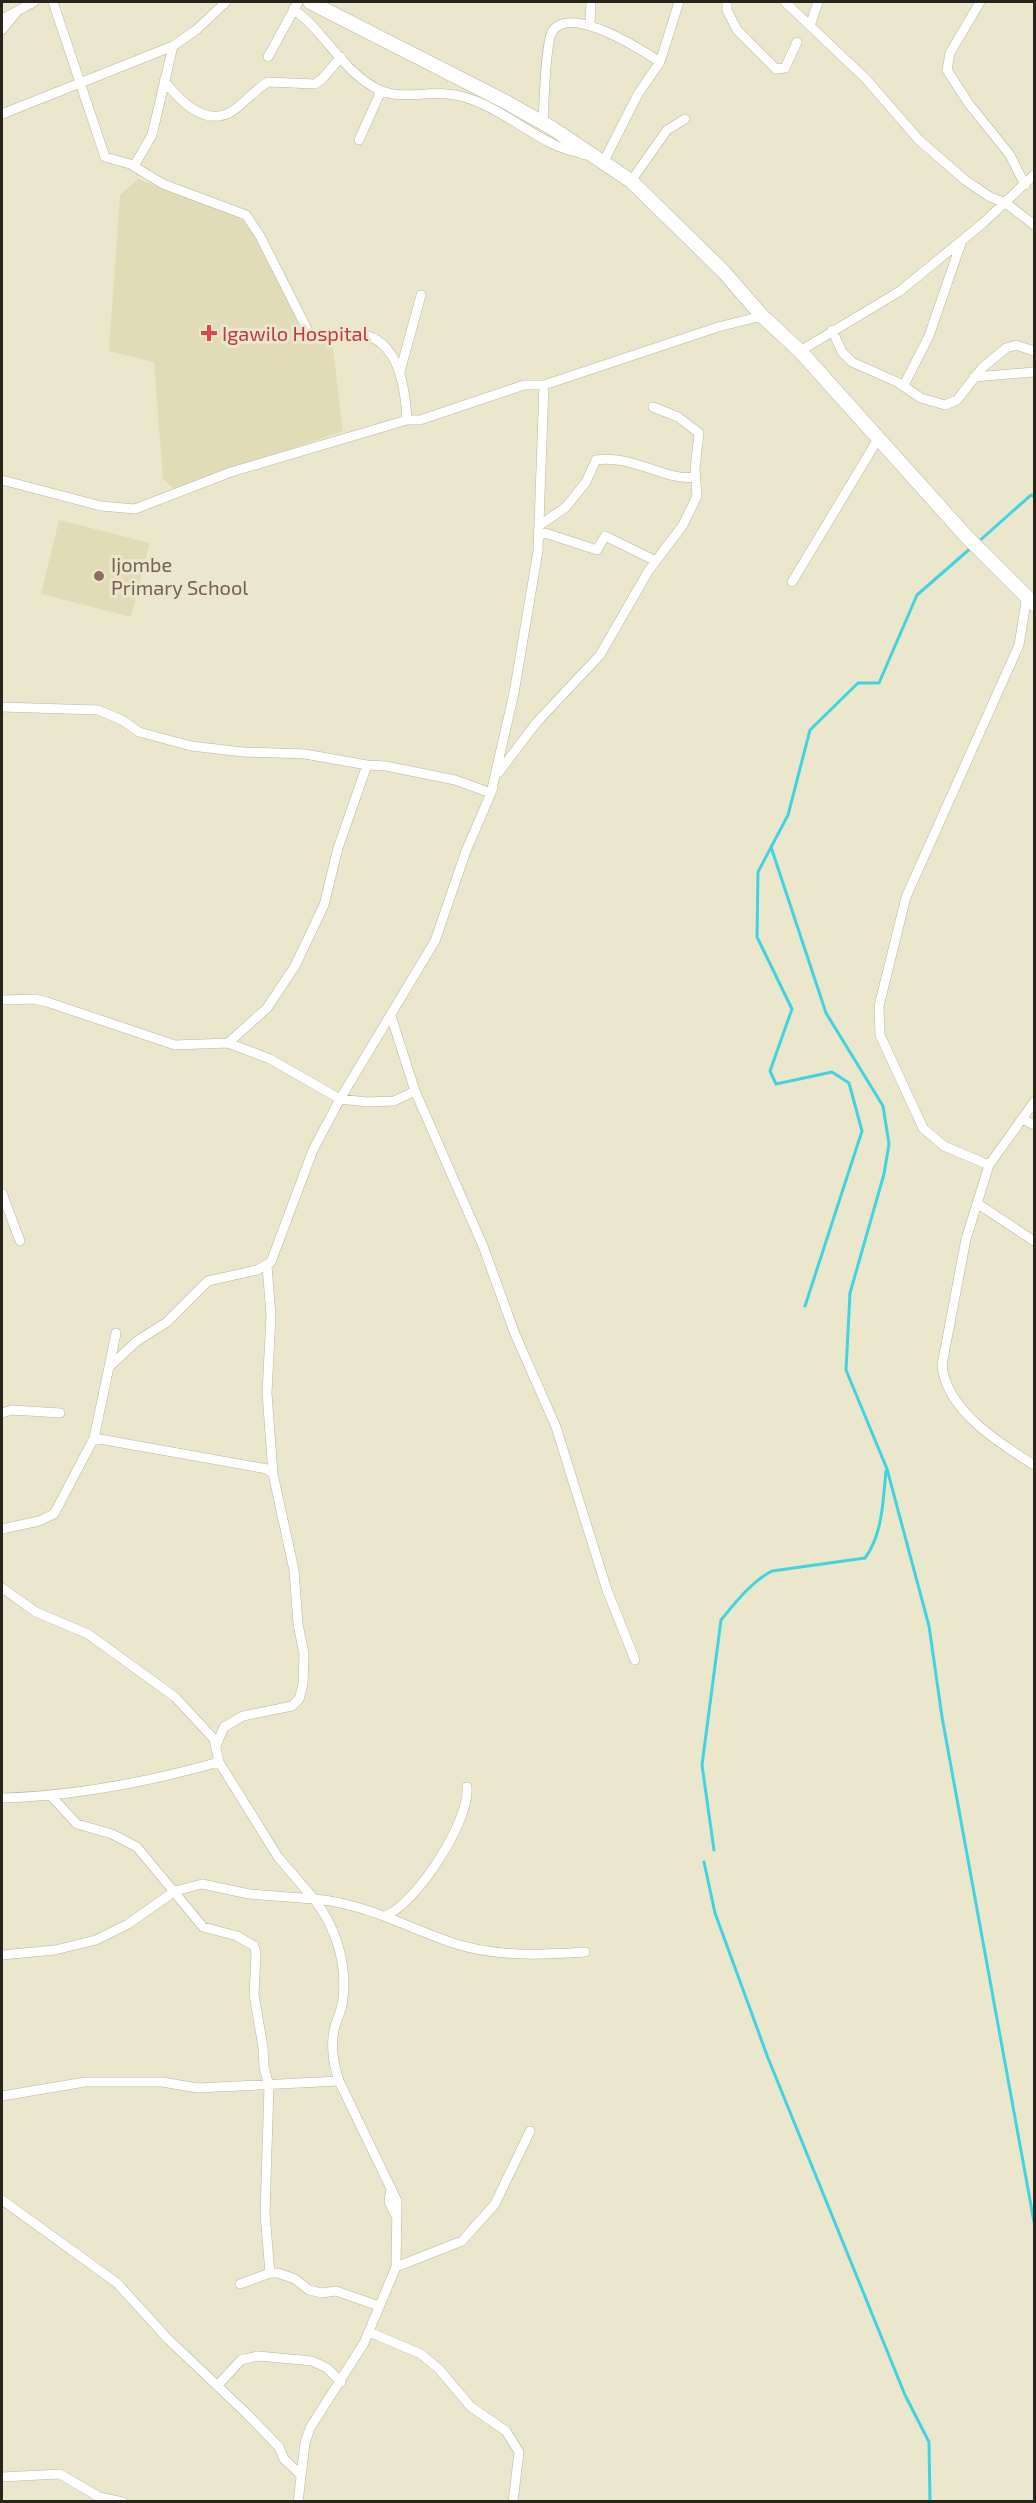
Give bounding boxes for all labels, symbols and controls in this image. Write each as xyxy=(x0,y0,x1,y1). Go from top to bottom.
place label: Igawilo Hospital xyxy=(222,321,369,345)
marker: Igawilo Hospital xyxy=(200,324,218,342)
place label: Ijombe Primary School xyxy=(111,552,248,599)
marker: Ijombe Primary School xyxy=(92,569,106,583)

